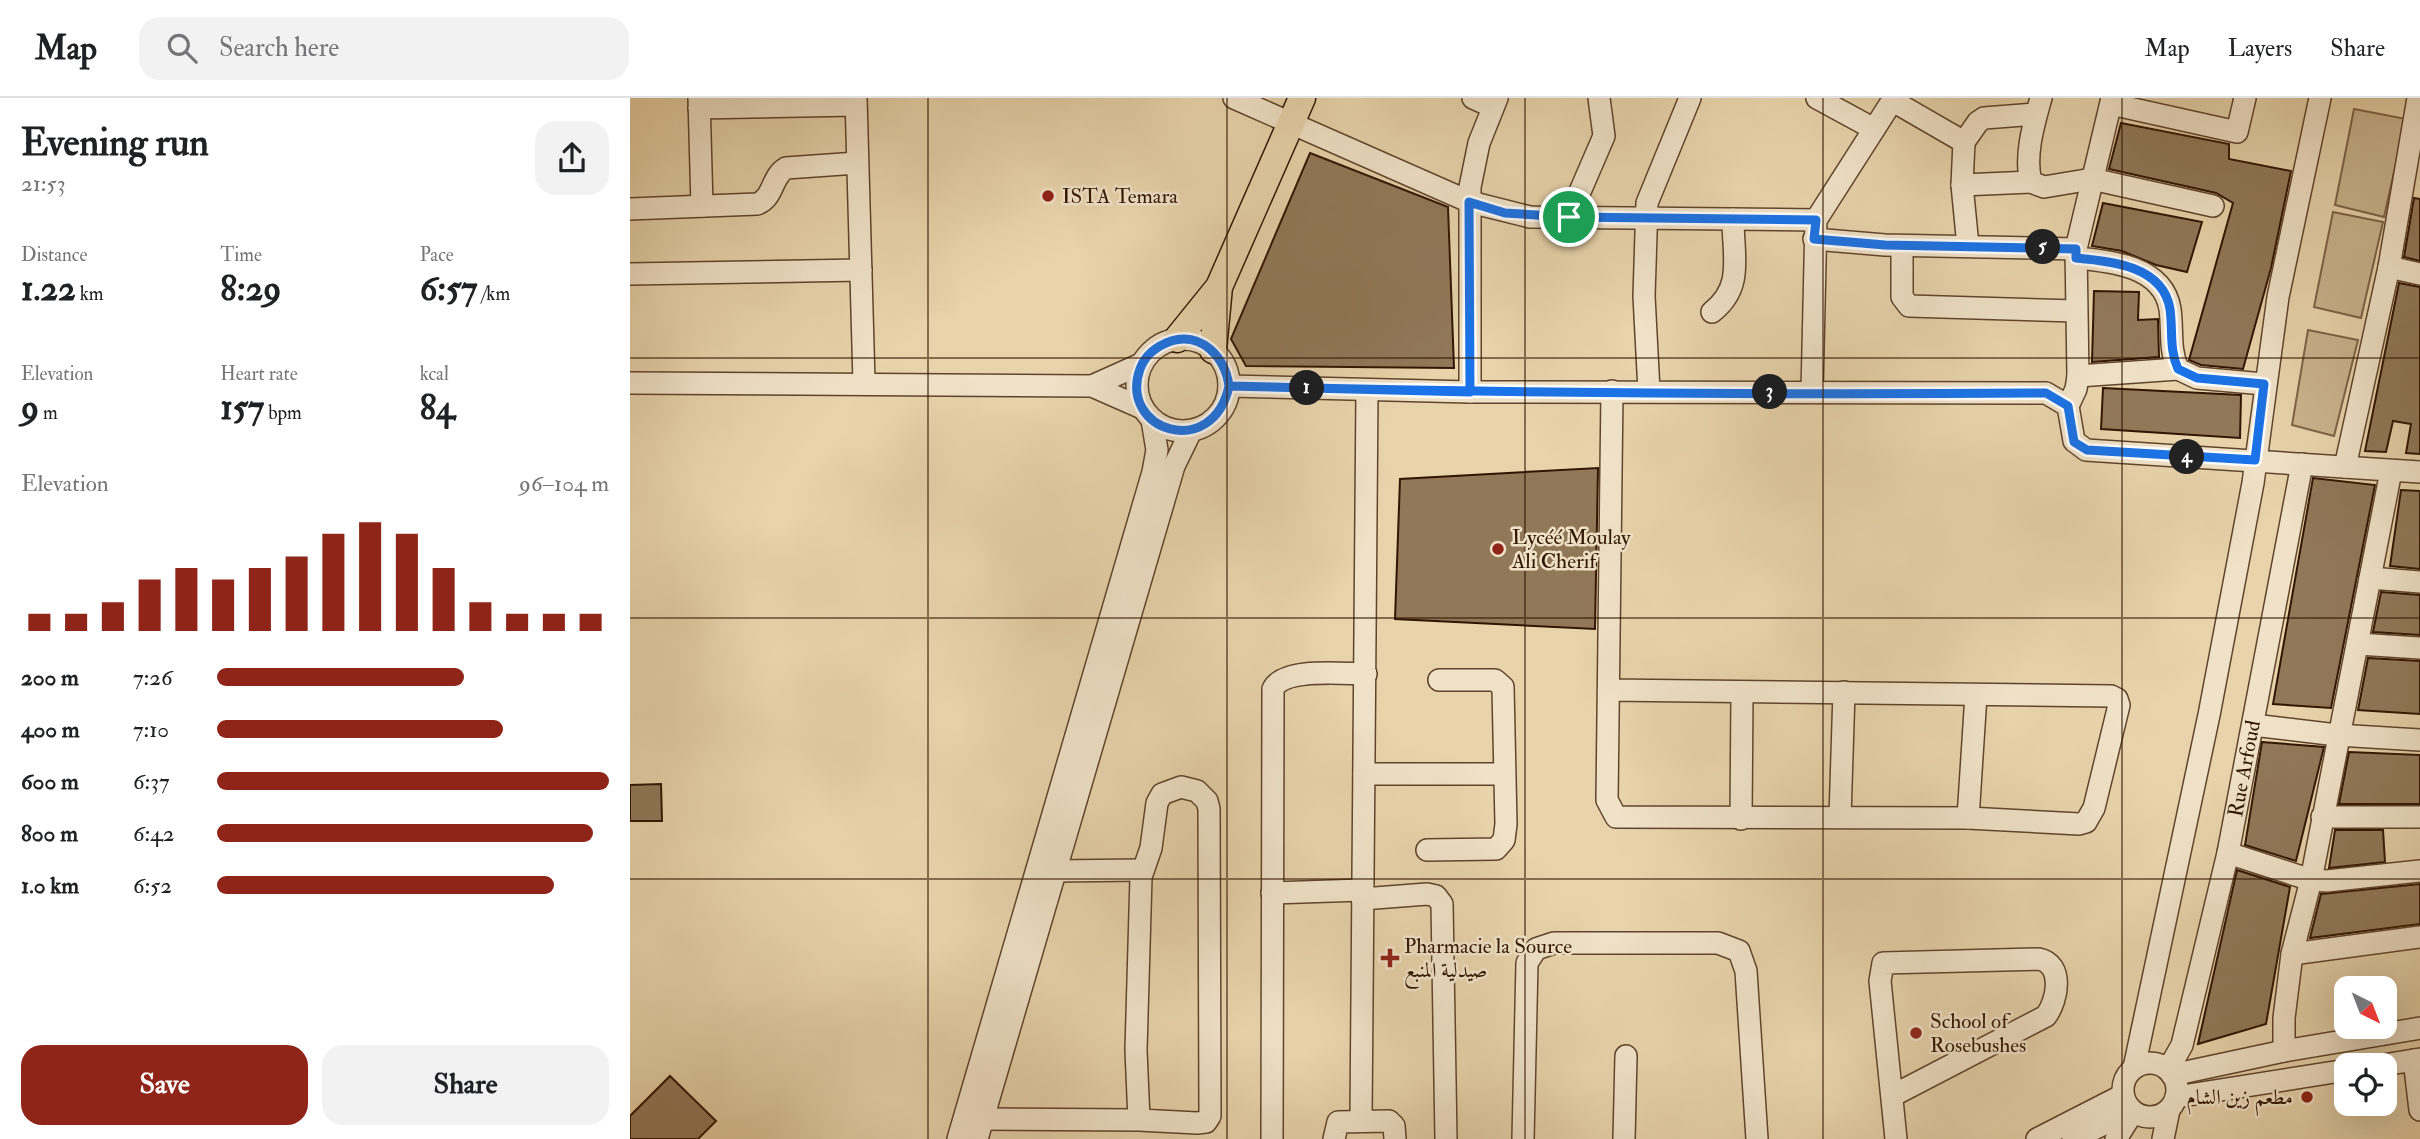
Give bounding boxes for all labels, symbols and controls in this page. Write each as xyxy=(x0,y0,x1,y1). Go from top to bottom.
search box xyxy=(139,17,629,80)
text: Map xyxy=(35,28,97,69)
icon: search xyxy=(163,29,201,67)
text: Search here xyxy=(219,32,339,64)
text: Map xyxy=(2145,33,2190,64)
text: Layers xyxy=(2228,33,2292,64)
text: Share xyxy=(2330,33,2385,64)
text: Evening run xyxy=(21,119,209,167)
button: share xyxy=(535,121,609,195)
text: 21:53 xyxy=(21,169,66,198)
place label: ISTA Temara xyxy=(1062,183,1178,210)
pin xyxy=(1539,187,1599,247)
marker: ISTA Temara xyxy=(1040,188,1056,204)
icon: arrive xyxy=(1550,198,1588,236)
pin: 5 xyxy=(2026,230,2060,264)
text: 5 xyxy=(2038,234,2047,258)
text: Distance xyxy=(21,243,87,267)
text: Time xyxy=(220,243,262,267)
text: Pace xyxy=(420,243,454,267)
text: 1.22 xyxy=(21,267,76,311)
text: 8:29 xyxy=(220,267,281,311)
text: 6:57 xyxy=(420,267,477,311)
text: km xyxy=(76,282,104,306)
text: /km xyxy=(477,282,510,306)
text: Elevation xyxy=(21,362,93,386)
text: Heart rate xyxy=(220,362,298,386)
text: kcal xyxy=(420,362,449,386)
pin: 1 xyxy=(1290,370,1324,406)
pin: 3 xyxy=(1752,374,1788,410)
text: 1 xyxy=(1303,375,1310,399)
text: 3 xyxy=(1766,379,1773,403)
text: 9 xyxy=(21,386,39,430)
text: 157 xyxy=(220,386,264,430)
text: 84 xyxy=(420,386,455,430)
text: m xyxy=(39,401,58,425)
text: bpm xyxy=(264,401,302,425)
pin: 4 xyxy=(2170,440,2204,474)
text: 4 xyxy=(2181,444,2192,468)
text: Elevation xyxy=(21,469,109,498)
text: 96–104 m xyxy=(519,469,609,498)
place label: Lycéé Moulay Ali Cherif xyxy=(1511,524,1631,575)
marker: Lycéé Moulay Ali Cherif xyxy=(1490,541,1506,557)
text: 200 m xyxy=(21,663,79,692)
text: 7:26 xyxy=(133,663,173,692)
text: 400 m xyxy=(21,715,80,744)
text: 7:10 xyxy=(133,715,169,744)
street label: Rue Arfoud xyxy=(2222,717,2267,819)
text: 600 m xyxy=(21,767,79,796)
text: 6:37 xyxy=(133,767,170,796)
text: 800 m xyxy=(21,819,78,848)
text: 6:42 xyxy=(133,819,174,848)
text: 1.0 km xyxy=(21,871,79,900)
text: 6:52 xyxy=(133,871,172,900)
place label: Pharmacie la Source صيدلية المنبع xyxy=(1404,933,1572,989)
marker: Pharmacie la Source صيدلية المنبع xyxy=(1382,950,1398,966)
north arrow xyxy=(2334,976,2398,1040)
map controls xyxy=(2334,976,2397,1116)
place label: School of Rosebushes xyxy=(1930,1008,2026,1059)
marker: School of Rosebushes xyxy=(1908,1025,1924,1041)
button: Save xyxy=(21,1045,308,1125)
button: Share xyxy=(322,1045,609,1125)
button: locate xyxy=(2334,1053,2397,1116)
place label: مطعم زين الشام xyxy=(2186,1084,2293,1117)
marker: مطعم زين الشام xyxy=(2299,1089,2315,1105)

